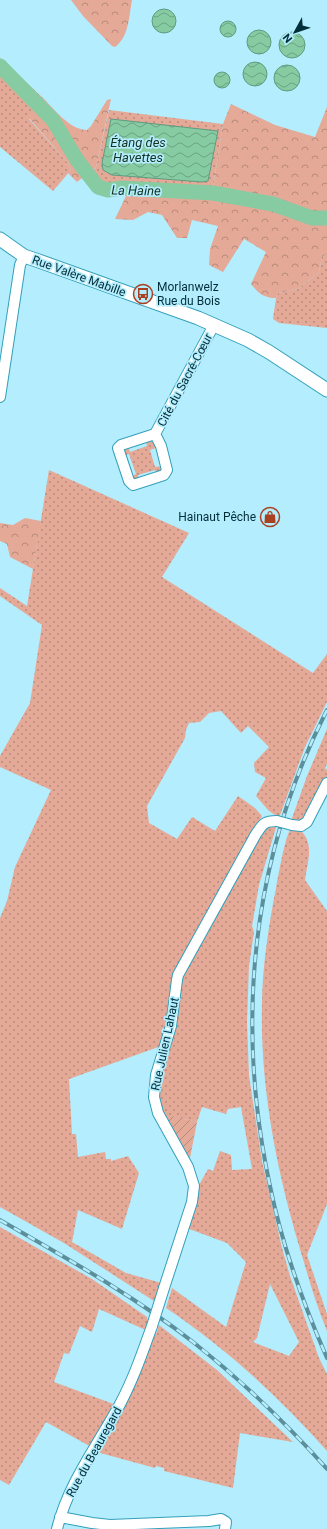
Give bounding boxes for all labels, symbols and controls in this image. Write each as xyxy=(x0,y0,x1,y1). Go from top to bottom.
north arrow xyxy=(275,12,315,52)
text: N xyxy=(280,31,295,45)
water label: Étang des Havettes xyxy=(110,135,166,165)
water label: La Haine xyxy=(111,183,161,198)
street label: Rue Valère Mabille xyxy=(30,253,128,299)
place label: Morlanwelz Rue du Bois xyxy=(157,280,220,308)
bus stop icon: Morlanwelz Rue du Bois xyxy=(132,283,154,305)
street label: Cité du Sacré-Cœur xyxy=(155,331,215,429)
shop icon: Hainaut Pêche xyxy=(259,506,281,528)
place label: Hainaut Pêche xyxy=(178,510,256,524)
street label: Rue Julien Lahaut xyxy=(148,996,182,1092)
street label: Rue du Beauregard xyxy=(63,1404,125,1500)

